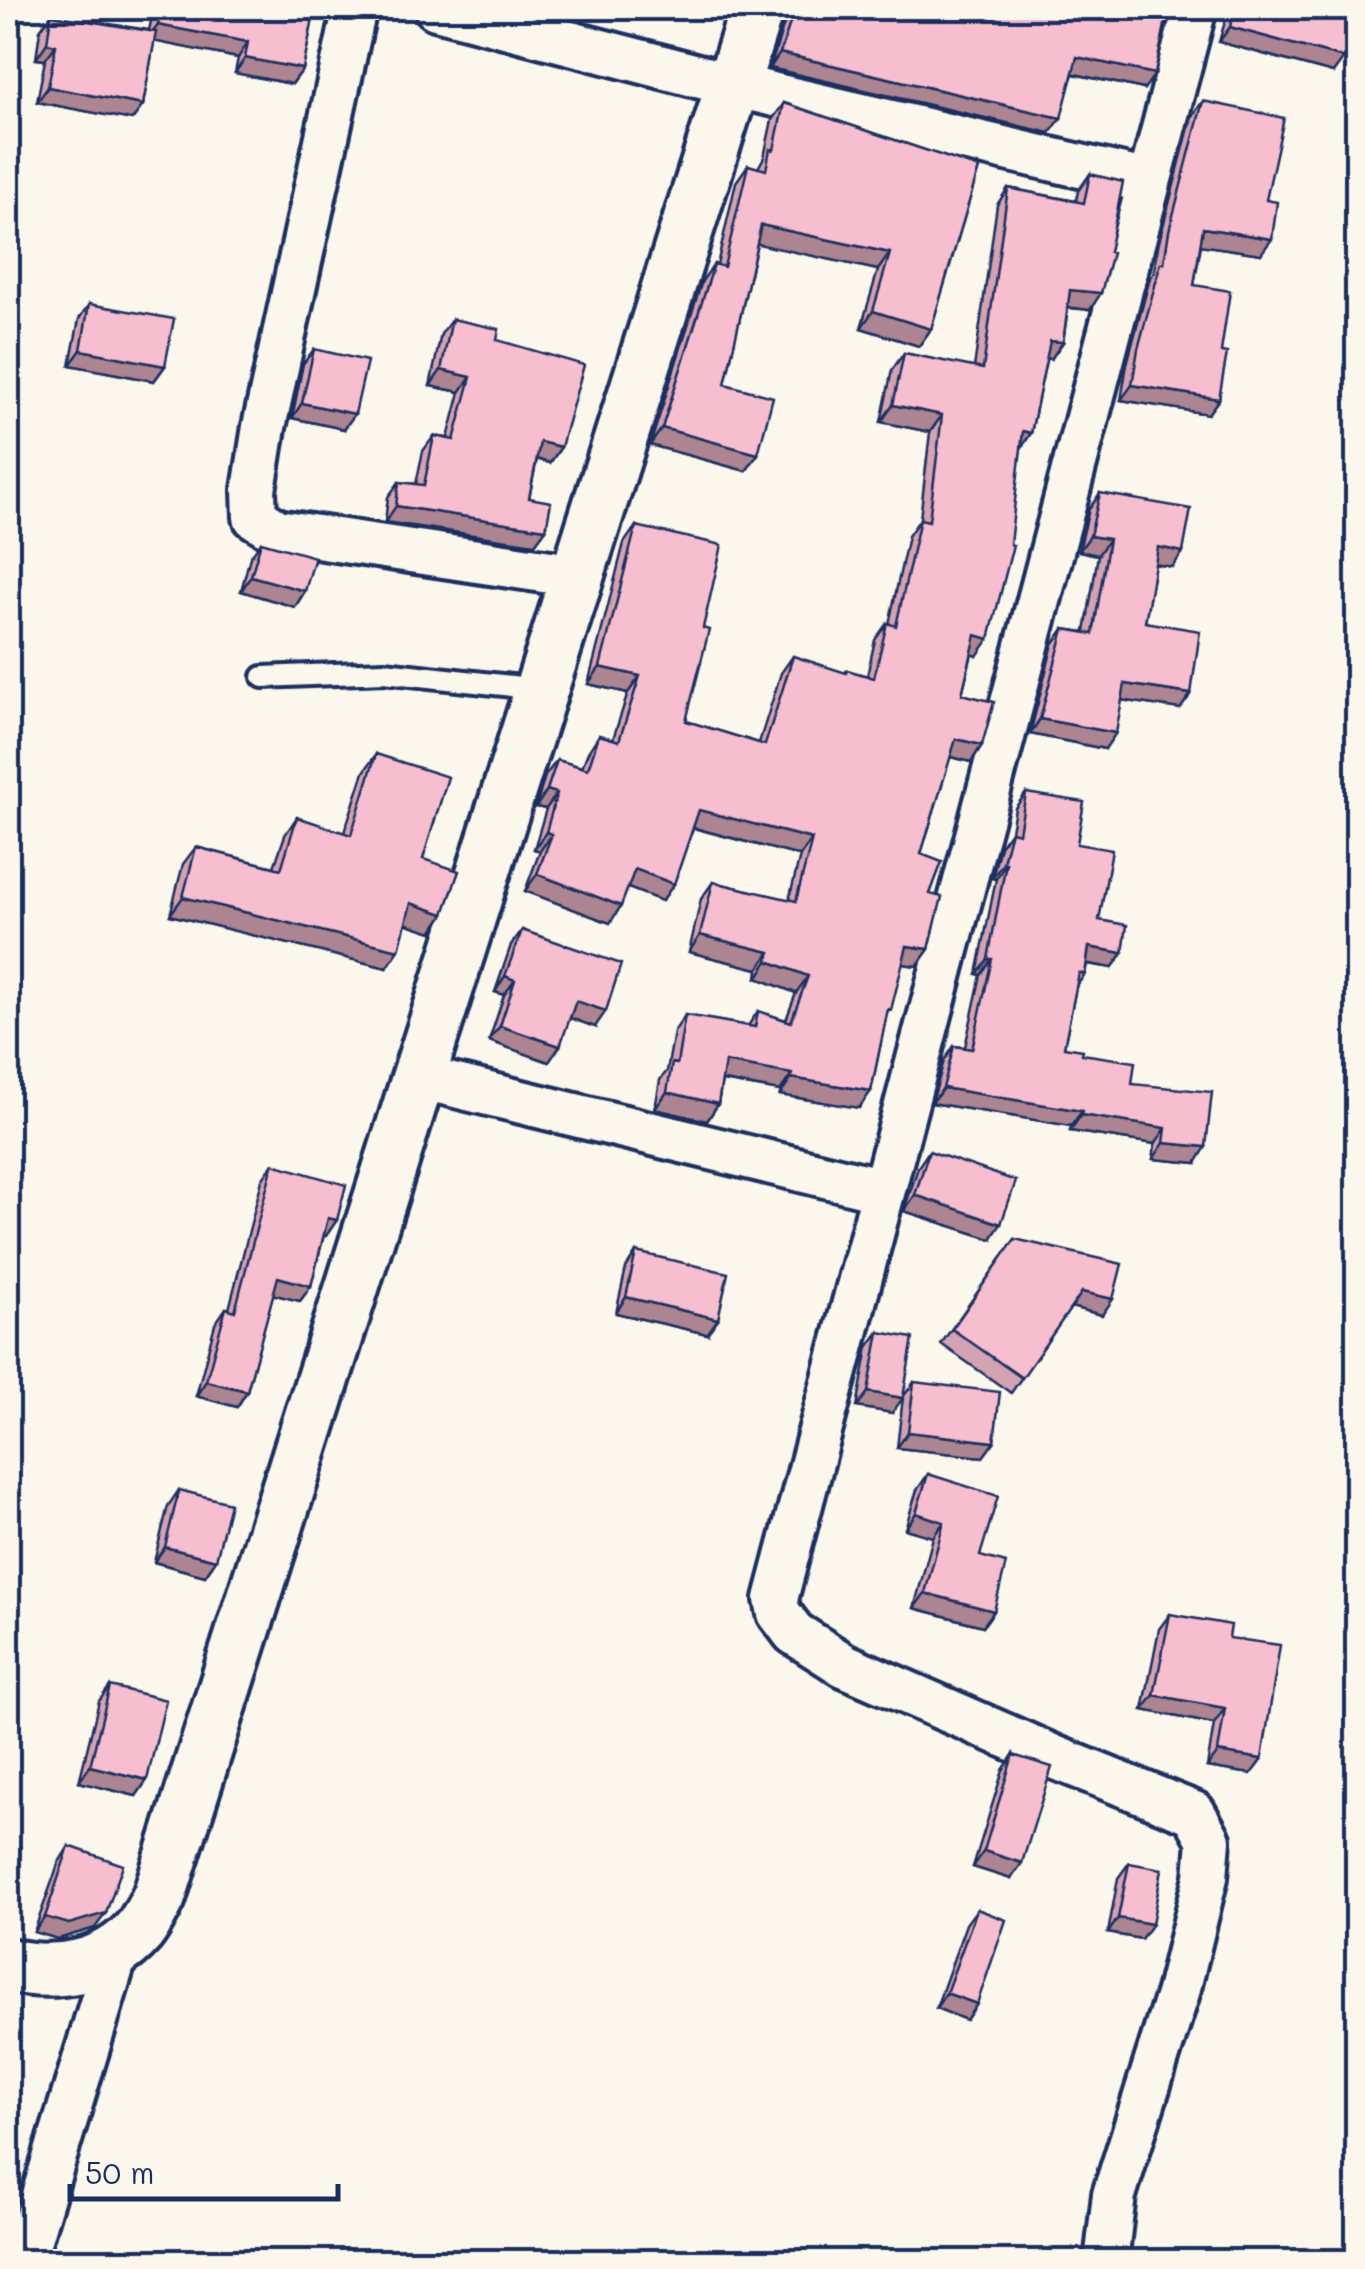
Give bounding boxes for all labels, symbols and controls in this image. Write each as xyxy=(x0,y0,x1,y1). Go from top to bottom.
scale bar xyxy=(70,2139,338,2201)
text: 50 m xyxy=(85,2152,155,2192)

